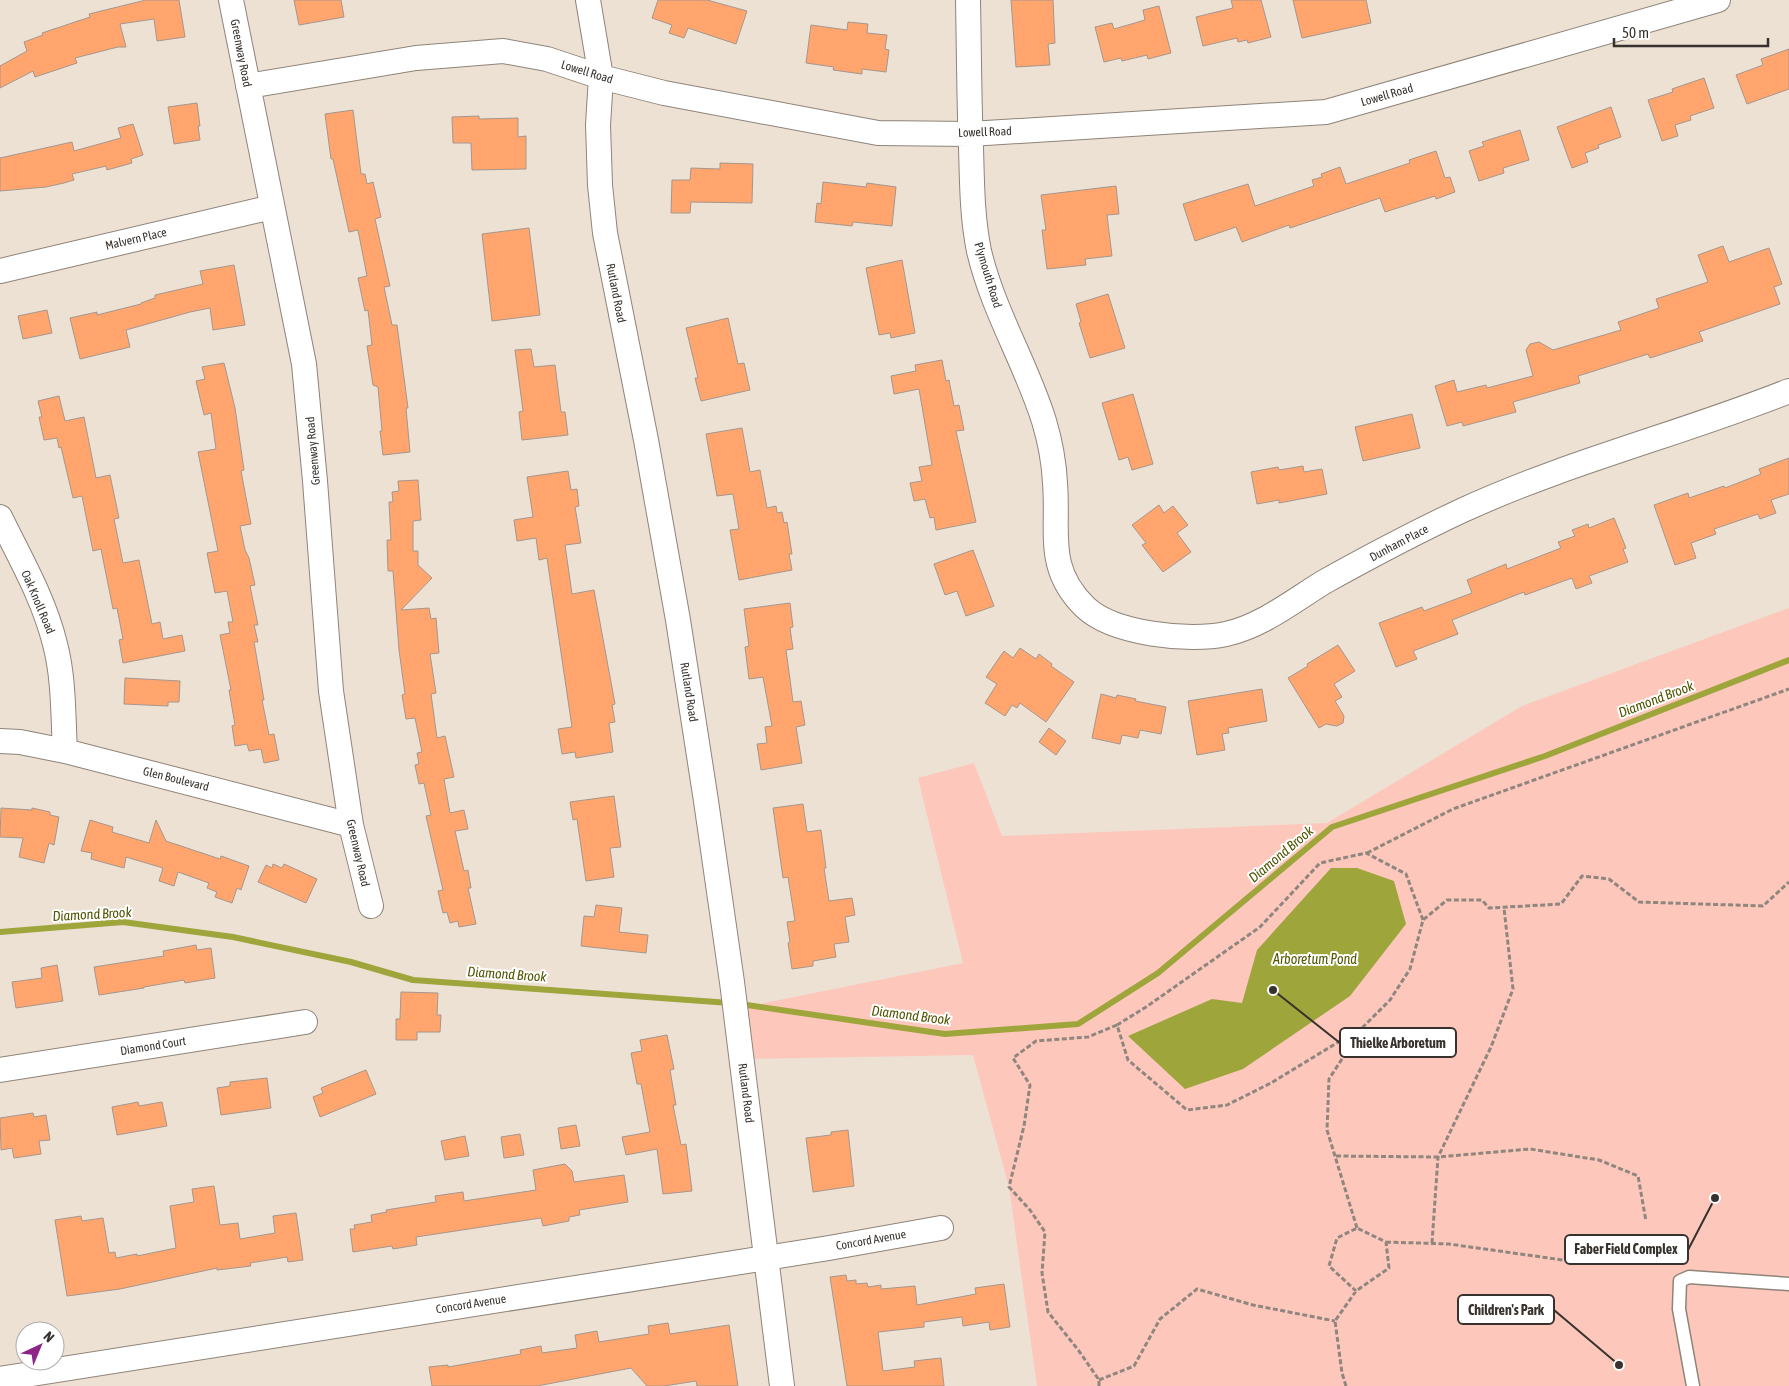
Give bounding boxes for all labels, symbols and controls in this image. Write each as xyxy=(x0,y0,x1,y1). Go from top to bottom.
scale bar xyxy=(1614,15,1768,47)
street label: Greenway Road xyxy=(228,18,254,88)
text: 50 m xyxy=(1622,24,1649,41)
street label: Lowell Road xyxy=(559,57,615,87)
street label: Lowell Road xyxy=(1359,81,1415,109)
street label: Lowell Road xyxy=(958,124,1012,140)
street label: Malvern Place xyxy=(104,225,168,253)
street label: Plymouth Road xyxy=(971,241,1005,309)
street label: Rutland Road xyxy=(603,262,629,324)
street label: Greenway Road xyxy=(303,416,323,486)
street label: Dunham Place xyxy=(1367,522,1431,564)
street label: Oak Knoll Road xyxy=(18,568,58,636)
street label: Rutland Road xyxy=(677,661,701,723)
water label: Diamond Brook xyxy=(1616,677,1697,721)
street label: Glen Boulevard xyxy=(142,764,210,794)
street label: Greenway Road xyxy=(343,818,373,888)
water label: Diamond Brook xyxy=(1246,822,1317,886)
water label: Diamond Brook xyxy=(52,904,133,924)
water label: Arboretum Pond xyxy=(1272,951,1357,967)
water label: Diamond Brook xyxy=(467,963,548,985)
water label: Diamond Brook xyxy=(871,1002,952,1028)
callout: Thielke Arboretum xyxy=(1340,1028,1456,1057)
street label: Diamond Court xyxy=(119,1034,187,1058)
text: Thielke Arboretum xyxy=(1350,1035,1446,1051)
street label: Rutland Road xyxy=(735,1062,757,1124)
street label: Concord Avenue xyxy=(835,1227,907,1253)
callout: Faber Field Complex xyxy=(1565,1235,1688,1264)
text: Faber Field Complex xyxy=(1574,1241,1678,1257)
street label: Concord Avenue xyxy=(435,1292,507,1316)
callout: Children's Park xyxy=(1458,1295,1554,1324)
text: Children's Park xyxy=(1468,1302,1545,1318)
north arrow xyxy=(15,1321,65,1371)
text: N xyxy=(41,1328,58,1345)

